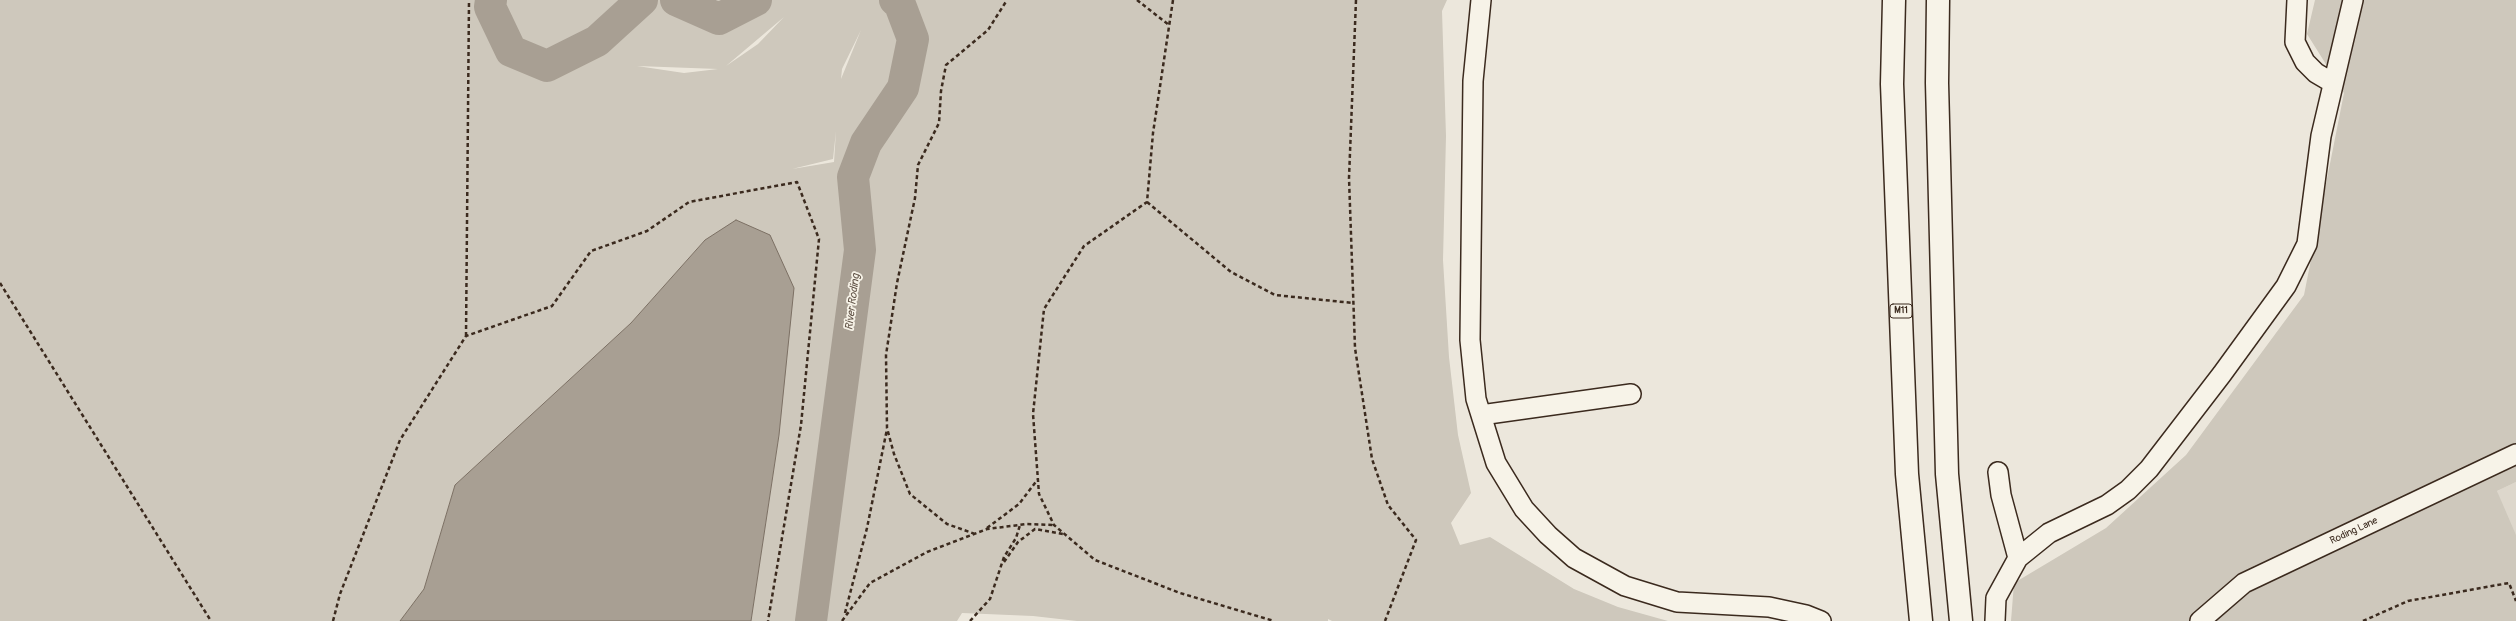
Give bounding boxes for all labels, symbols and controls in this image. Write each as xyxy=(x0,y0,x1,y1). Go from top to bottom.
water label: River Roding xyxy=(843,273,863,331)
road number: M11 xyxy=(1890,304,1912,318)
street label: Roding Lane xyxy=(2328,515,2380,547)

